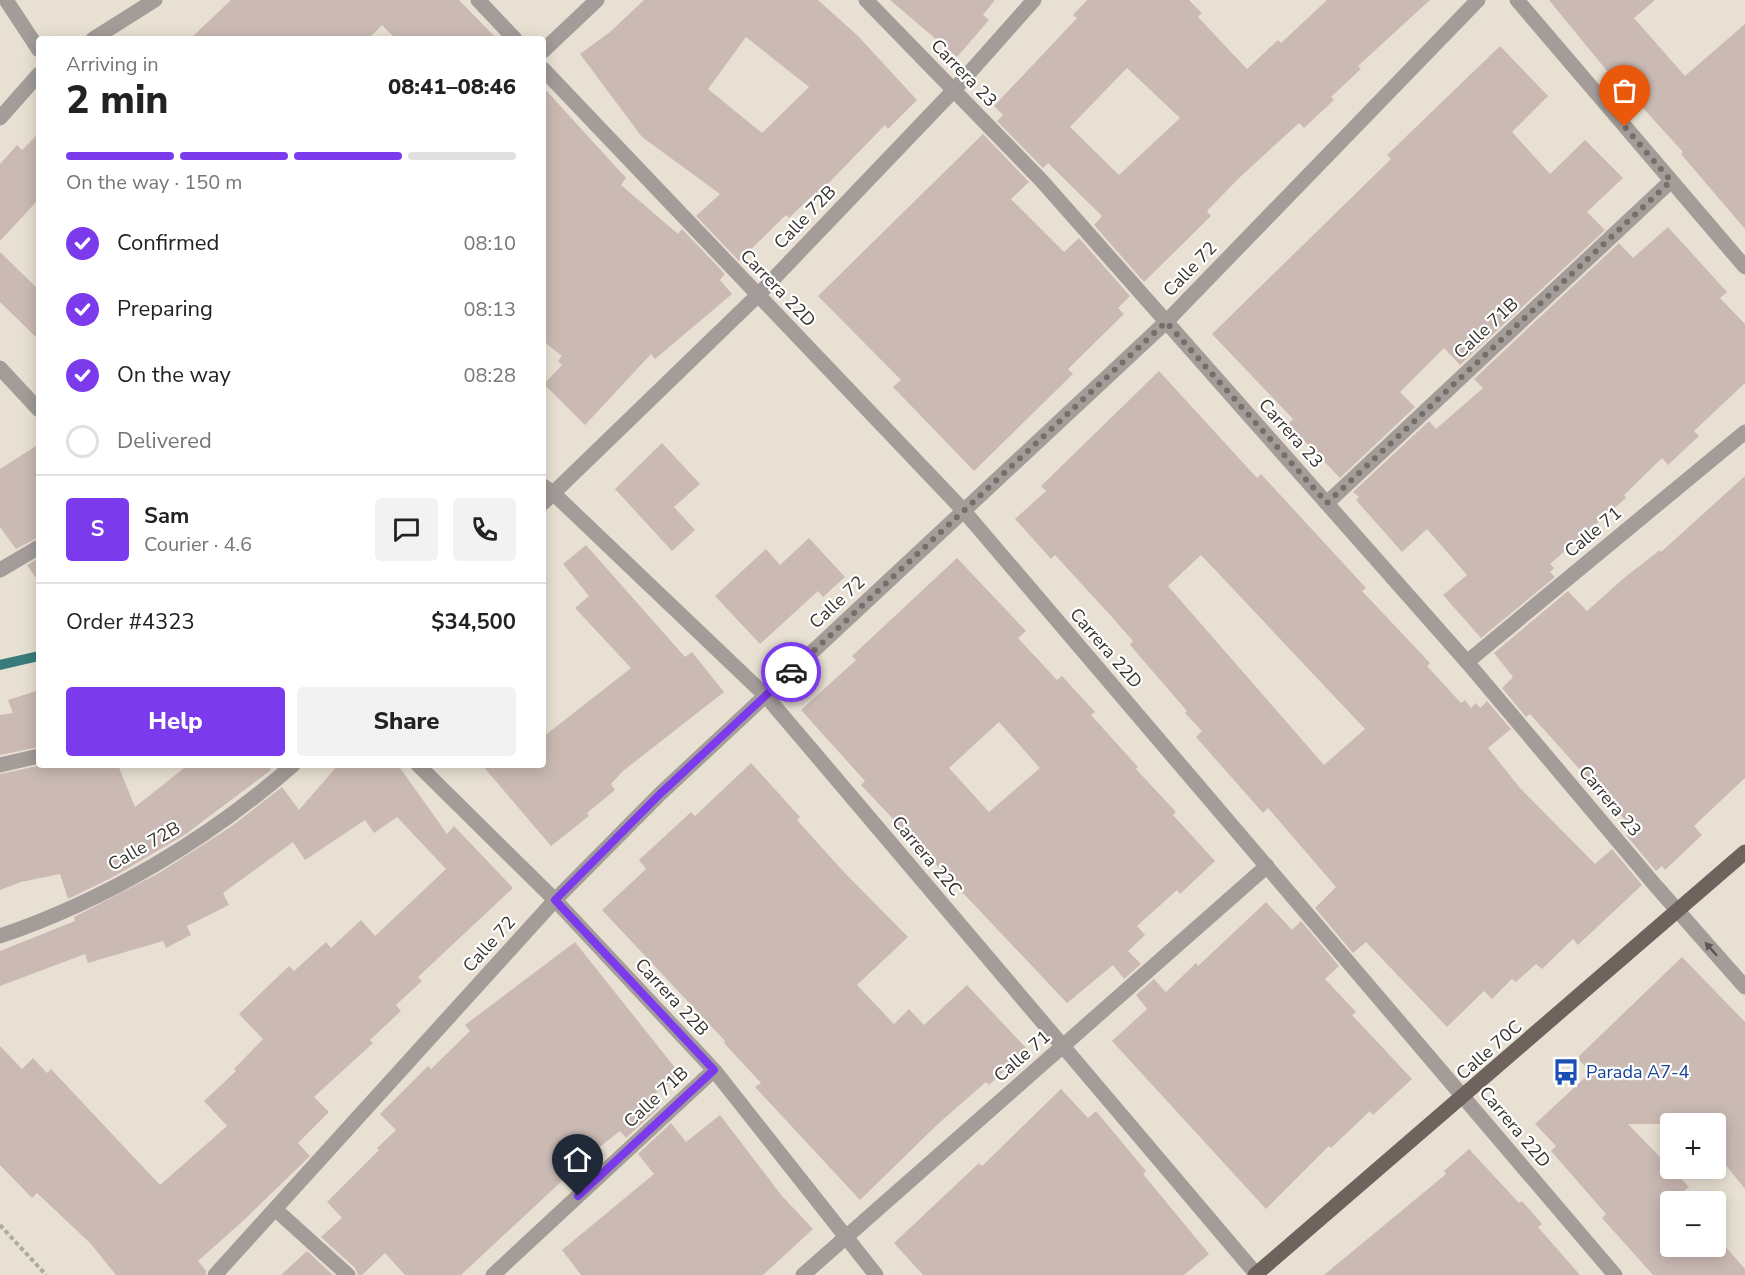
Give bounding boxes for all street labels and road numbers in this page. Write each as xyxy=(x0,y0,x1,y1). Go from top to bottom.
street label: Carrera 23 xyxy=(926,34,1002,112)
street label: Calle 72B xyxy=(769,180,841,254)
street label: Calle 72 xyxy=(1158,236,1222,302)
street label: Carrera 22D xyxy=(735,244,821,332)
street label: Calle 71B xyxy=(1449,292,1523,364)
street label: Carrera 23 xyxy=(1253,393,1329,473)
street label: Calle 71 xyxy=(1559,501,1627,563)
street label: Calle 72 xyxy=(804,570,870,634)
street label: Carrera 22D xyxy=(1064,603,1148,693)
street label: Carrera 23 xyxy=(1573,760,1647,842)
street label: Carrera 22C xyxy=(886,811,968,901)
street label: Calle 72B xyxy=(103,816,185,876)
street label: Calle 72 xyxy=(457,911,521,977)
street label: Carrera 22B xyxy=(630,953,714,1041)
street label: Calle 70C xyxy=(1451,1015,1527,1085)
street label: Calle 71 xyxy=(989,1025,1055,1087)
street label: Calle 71B xyxy=(619,1061,693,1133)
street label: Carrera 22D xyxy=(1474,1081,1556,1173)

